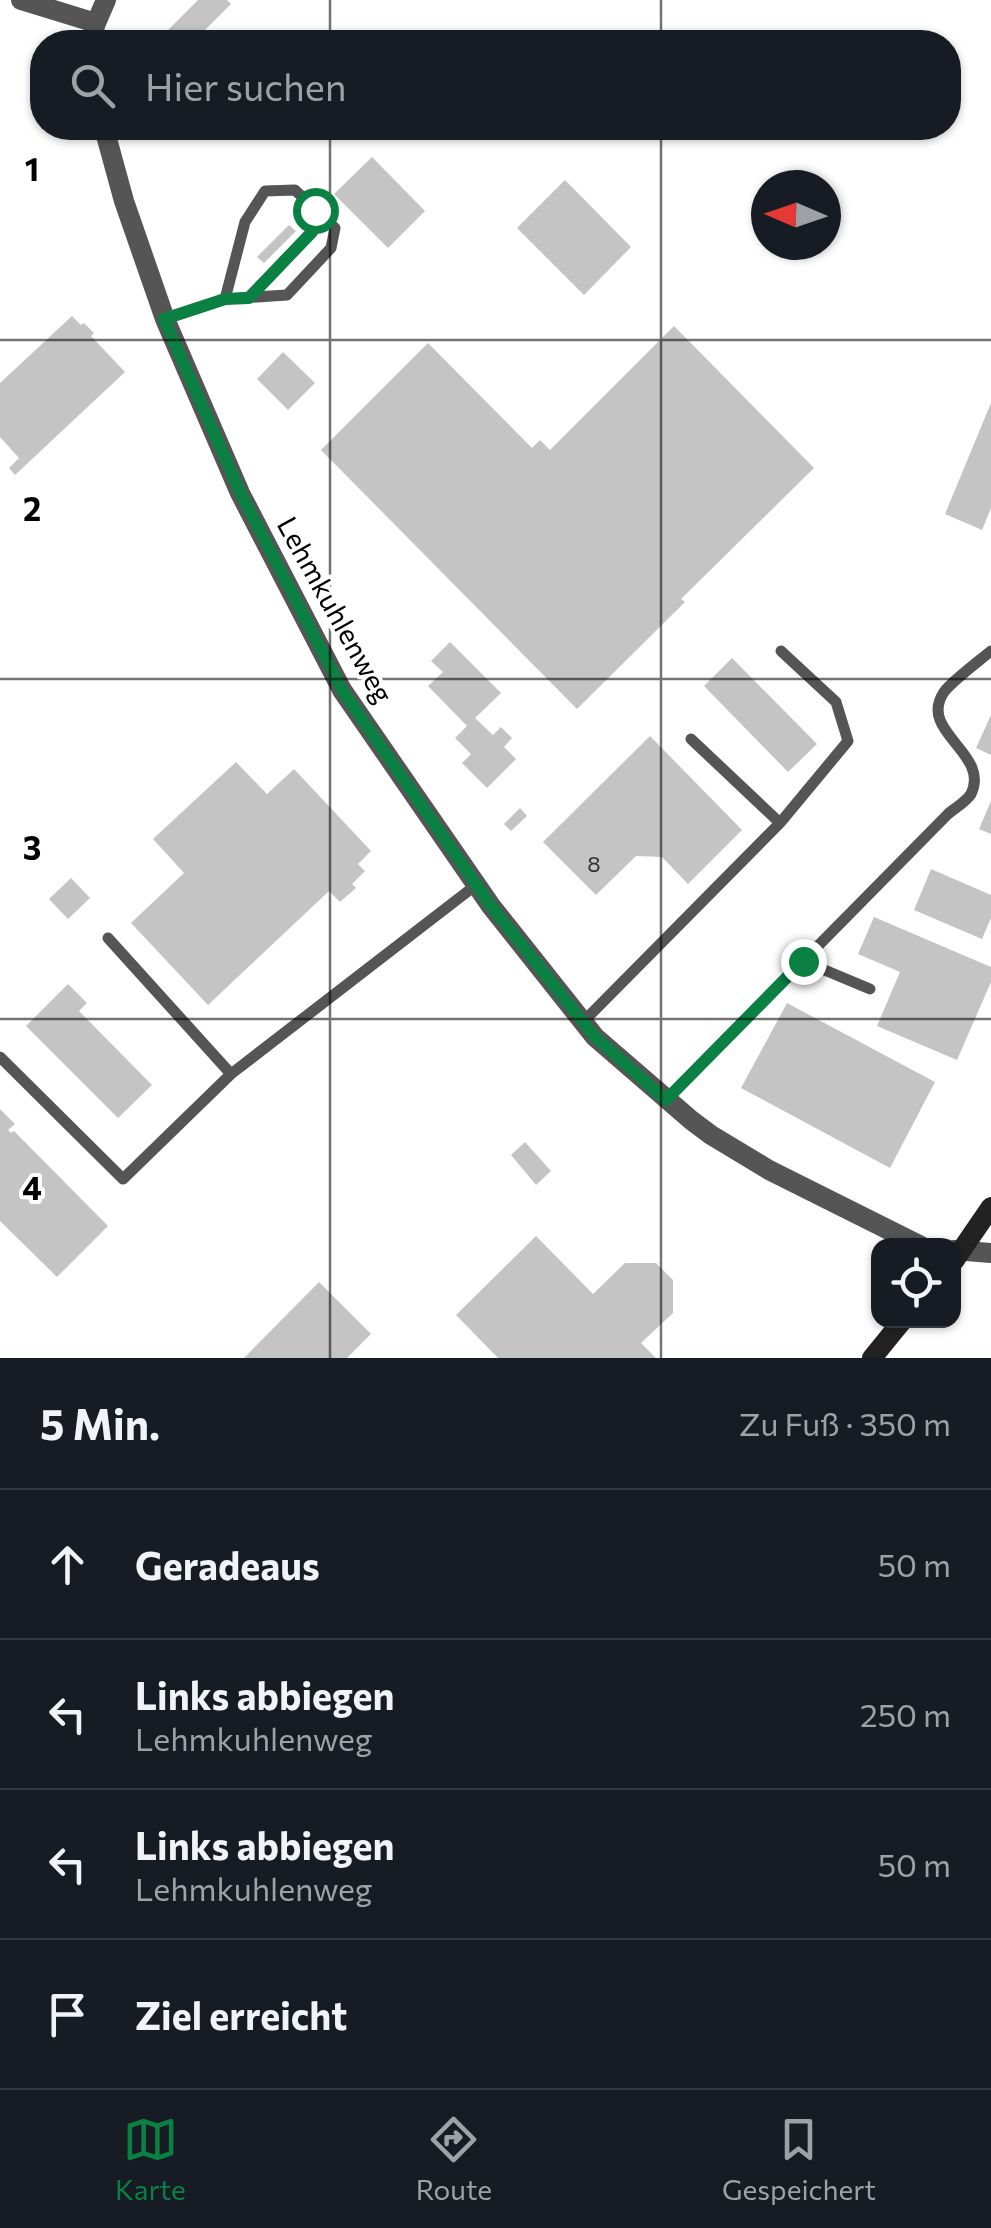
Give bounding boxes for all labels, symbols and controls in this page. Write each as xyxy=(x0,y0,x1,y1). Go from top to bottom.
search box xyxy=(30,30,961,140)
icon: search xyxy=(65,58,120,113)
text: Hier suchen xyxy=(145,62,347,109)
text: 1 xyxy=(25,148,39,188)
north arrow xyxy=(751,170,841,260)
route start xyxy=(293,188,339,234)
text: 2 xyxy=(23,488,41,528)
street label: Lehmkuhlenweg xyxy=(271,510,401,709)
text: 3 xyxy=(23,827,41,867)
house number: 8 xyxy=(587,850,601,877)
route end xyxy=(781,939,827,985)
text: 4 xyxy=(22,1167,42,1207)
map controls xyxy=(871,1238,961,1328)
button: locate xyxy=(871,1238,961,1328)
text: 5 Min. xyxy=(40,1397,160,1449)
text: Zu Fuß · 350 m xyxy=(739,1403,951,1443)
icon: ahead xyxy=(40,1537,95,1592)
text: Geradeaus xyxy=(135,1541,320,1588)
text: 50 m xyxy=(878,1544,951,1584)
text: Links abbiegen xyxy=(135,1671,395,1718)
icon: left xyxy=(40,1687,95,1742)
text: 250 m xyxy=(860,1694,951,1734)
text: Lehmkuhlenweg xyxy=(135,1718,372,1758)
text: Links abbiegen xyxy=(135,1821,395,1868)
icon: left xyxy=(40,1837,95,1892)
text: 50 m xyxy=(878,1844,951,1884)
text: Lehmkuhlenweg xyxy=(135,1868,372,1908)
icon: arrive xyxy=(40,1987,95,2042)
text: Ziel erreicht xyxy=(135,1991,347,2038)
tab: Karte xyxy=(115,2112,186,2206)
tab: Route xyxy=(416,2112,492,2206)
tab: Gespeichert xyxy=(722,2112,876,2206)

